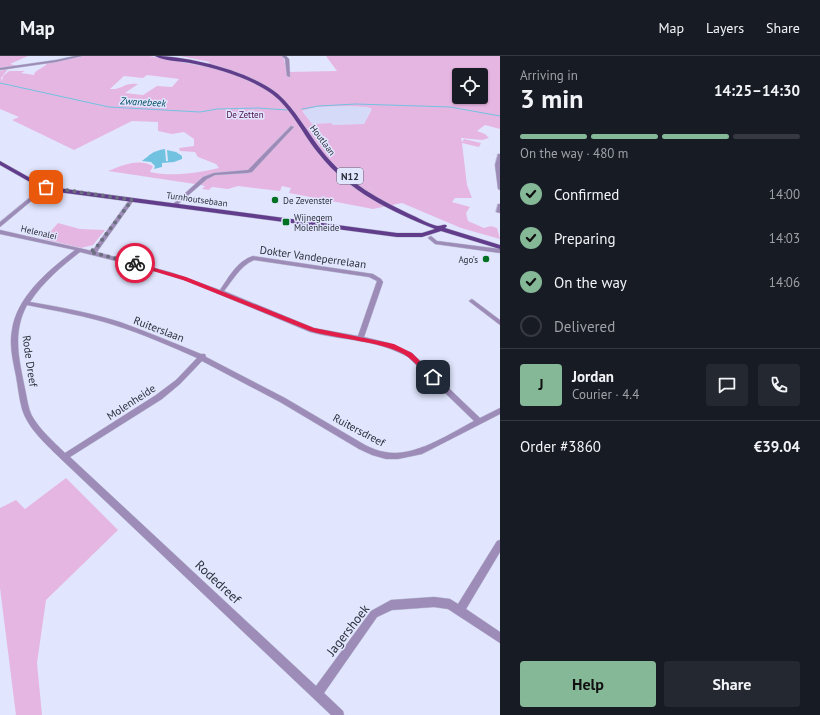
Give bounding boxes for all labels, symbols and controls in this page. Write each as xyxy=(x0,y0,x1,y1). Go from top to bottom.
text: Map xyxy=(20,16,55,40)
text: Map xyxy=(658,19,684,37)
text: Layers xyxy=(706,19,744,37)
text: Share xyxy=(766,19,800,37)
text: Arriving in xyxy=(520,67,578,84)
map controls xyxy=(452,68,488,104)
button: locate xyxy=(452,68,488,104)
text: 14:25–14:30 xyxy=(714,81,800,100)
text: 3 min xyxy=(520,82,583,115)
water label: Zwanebeek xyxy=(119,94,167,110)
park label: De Zetten xyxy=(226,109,264,120)
street label: Houtlaan xyxy=(308,123,338,157)
text: On the way · 480 m xyxy=(520,145,628,162)
road number: N12 xyxy=(337,168,363,184)
pin xyxy=(29,170,63,204)
icon: bag xyxy=(35,176,57,198)
icon: check xyxy=(520,183,542,205)
text: Confirmed xyxy=(554,185,619,204)
text: 14:00 xyxy=(769,186,800,203)
street label: Turnhoutsebaan xyxy=(166,189,228,209)
marker: De Zevenster xyxy=(270,195,280,205)
place label: De Zevenster xyxy=(283,195,333,206)
place label: Wijnegem Molenheide xyxy=(294,212,340,233)
marker: Wijnegem Molenheide xyxy=(281,217,291,227)
street label: Helenalei xyxy=(20,222,58,242)
icon: check xyxy=(520,227,542,249)
text: Preparing xyxy=(554,229,616,248)
text: 14:03 xyxy=(769,230,800,247)
courier xyxy=(115,243,155,283)
street label: Dokter Vandeperrelaan xyxy=(259,243,367,271)
icon: bike xyxy=(124,252,146,274)
place label: Ago's xyxy=(458,254,478,265)
marker: Ago's xyxy=(481,254,491,264)
icon: check xyxy=(520,271,542,293)
text: On the way xyxy=(554,273,627,292)
text: 14:06 xyxy=(769,274,800,291)
street label: Ruiterslaan xyxy=(132,313,186,345)
text: Delivered xyxy=(554,317,615,336)
street label: Rode Dreef xyxy=(19,334,41,388)
pin xyxy=(416,360,450,394)
button: chat xyxy=(706,364,748,406)
button: phone xyxy=(758,364,800,406)
icon: home xyxy=(422,366,444,388)
text: Jordan xyxy=(572,367,614,386)
text: J xyxy=(538,375,544,394)
street label: Molenheide xyxy=(104,381,158,423)
text: Courier · 4.4 xyxy=(572,386,639,403)
street label: Ruitersdreef xyxy=(331,410,388,450)
text: Order #3860 xyxy=(520,437,601,456)
text: €39.04 xyxy=(754,437,800,456)
street label: Rodedreef xyxy=(192,557,245,608)
street label: Jagershoek xyxy=(322,600,374,660)
button: Help xyxy=(520,661,656,707)
button: Share xyxy=(664,661,800,707)

